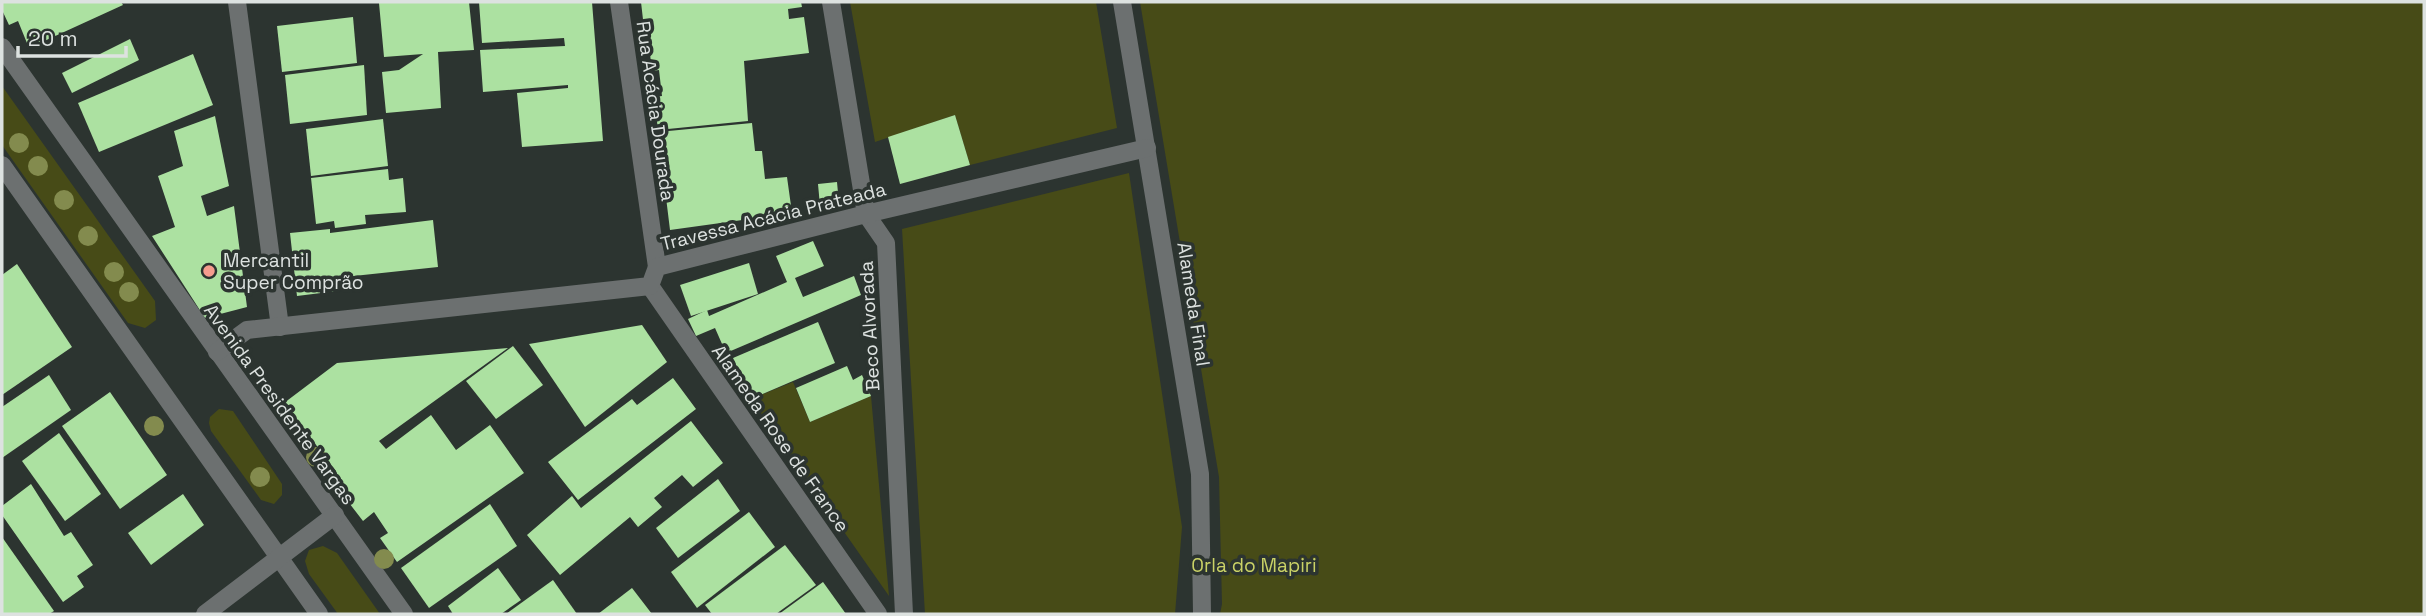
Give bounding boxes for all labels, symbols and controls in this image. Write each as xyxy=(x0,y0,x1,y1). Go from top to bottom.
scale bar xyxy=(18,14,126,58)
street label: Rua Acácia Dourada xyxy=(630,19,681,203)
text: 20 m xyxy=(28,25,78,52)
street label: Travessa Acácia Prateada xyxy=(658,176,889,257)
street label: Alameda Final xyxy=(1171,240,1216,368)
place label: Mercantil Super Comprão xyxy=(223,248,364,295)
street label: Beco Alvorada xyxy=(854,260,885,392)
marker: Mercantil Super Comprão xyxy=(201,263,217,279)
street label: Avenida Presidente Vargas xyxy=(198,299,361,510)
street label: Alameda Rose de France xyxy=(706,339,855,537)
park label: Orla do Mapiri xyxy=(1191,553,1317,578)

